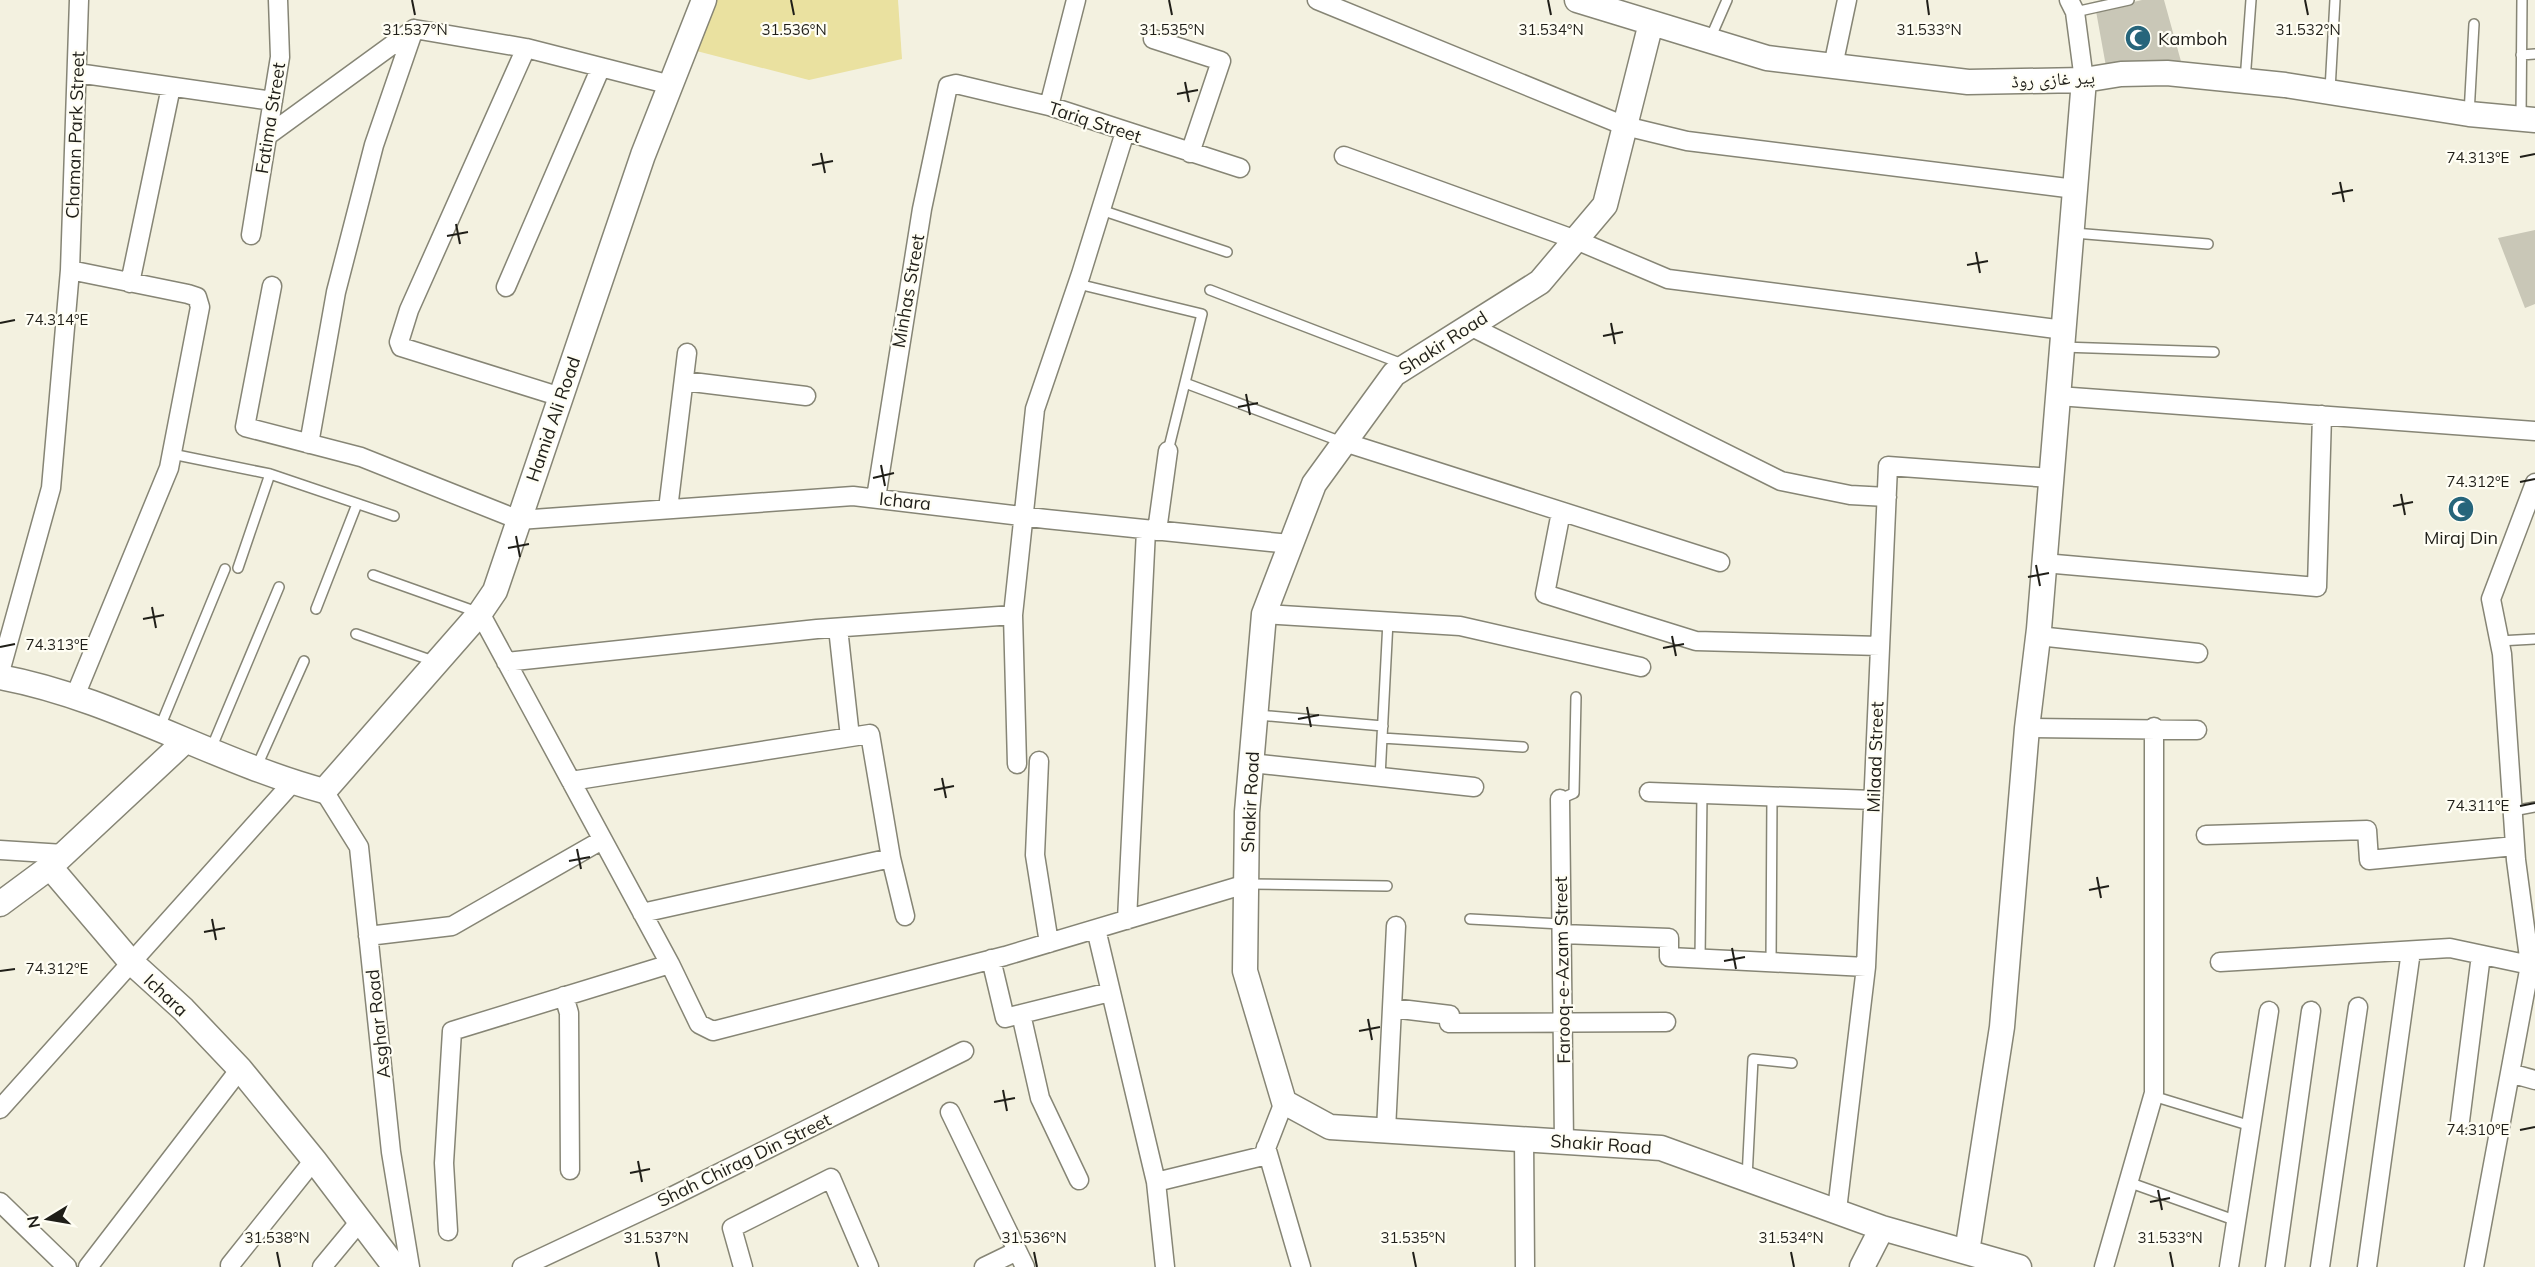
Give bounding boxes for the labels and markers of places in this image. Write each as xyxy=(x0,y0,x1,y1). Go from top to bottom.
mosque icon: Kamboh xyxy=(2123,23,2153,53)
place label: Kamboh xyxy=(2158,27,2228,50)
mosque icon: Miraj Din xyxy=(2446,494,2476,524)
place label: Miraj Din xyxy=(2424,526,2498,549)

